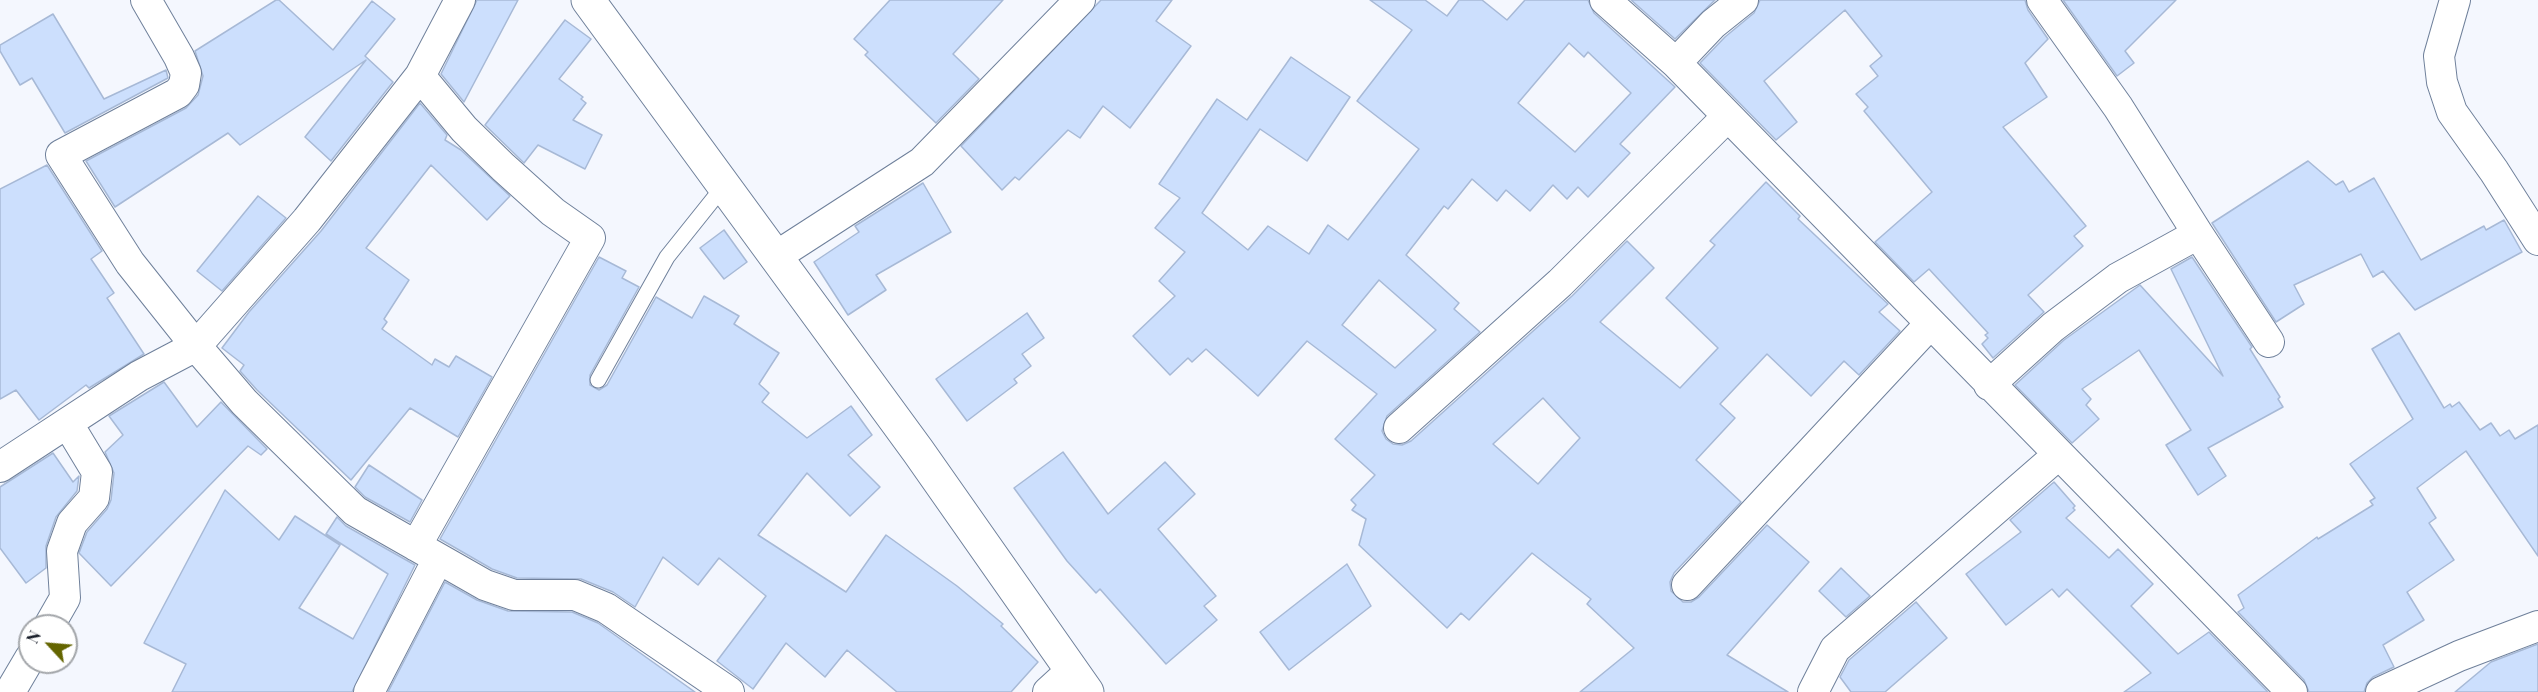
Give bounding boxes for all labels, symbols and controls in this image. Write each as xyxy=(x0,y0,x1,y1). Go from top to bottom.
north arrow xyxy=(18,614,78,674)
text: N xyxy=(21,627,45,647)

